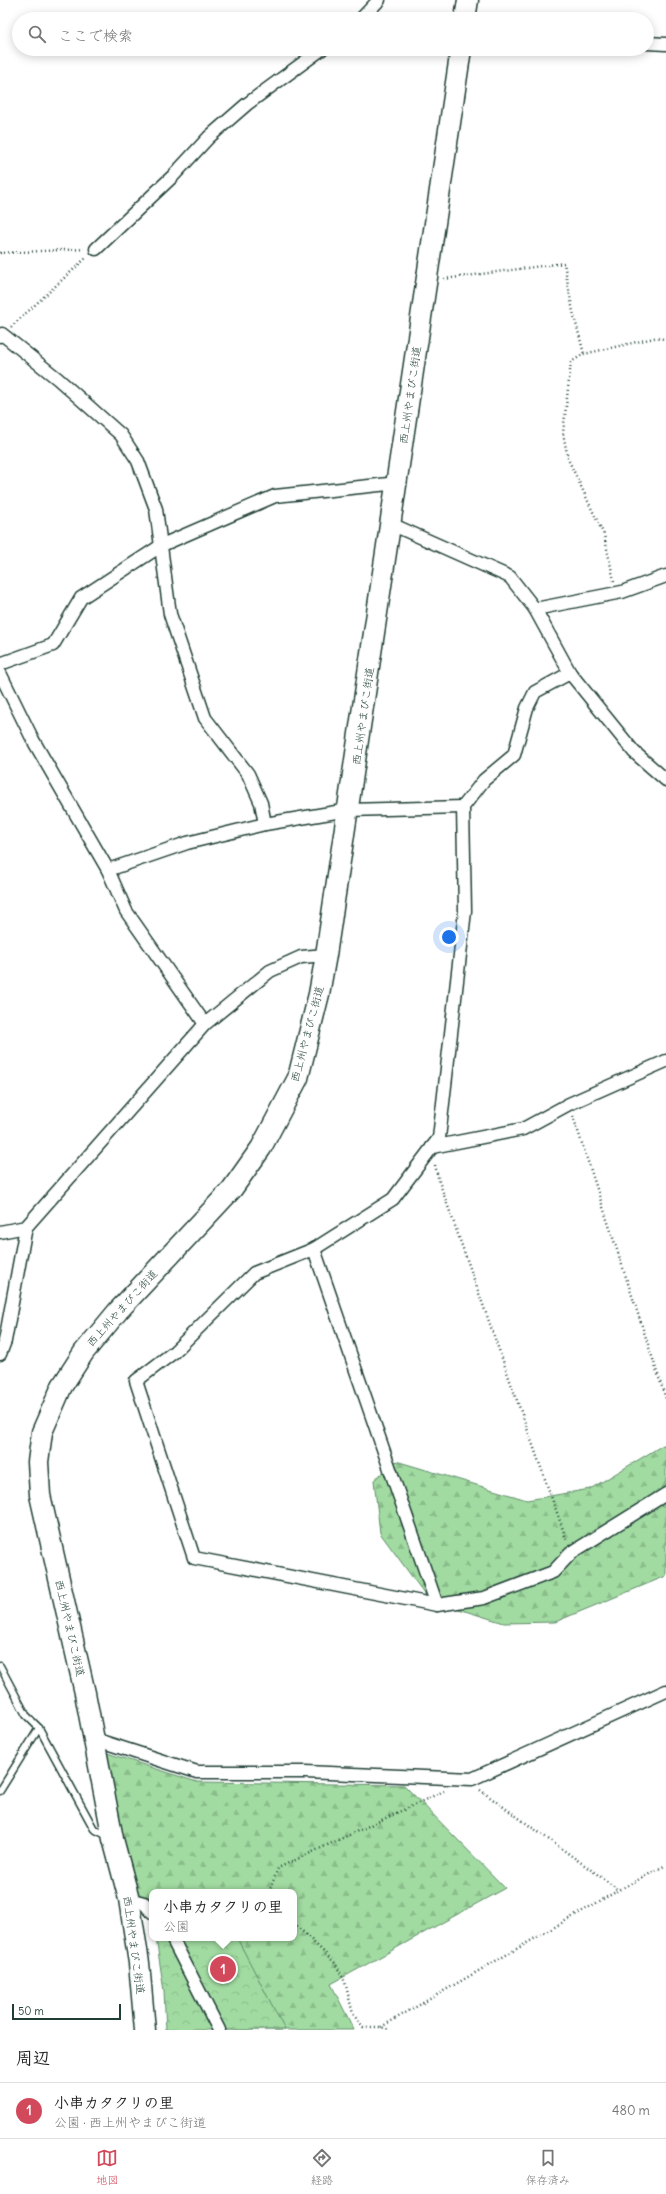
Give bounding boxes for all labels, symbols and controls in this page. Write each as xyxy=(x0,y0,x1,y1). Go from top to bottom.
search box xyxy=(12,12,654,56)
icon: search xyxy=(26,23,48,45)
text: ここで検索 xyxy=(58,26,133,45)
street label: 西上州やまびこ街道 xyxy=(396,345,424,445)
street label: 西上州やまびこ街道 xyxy=(349,666,377,766)
your location xyxy=(439,927,459,947)
street label: 西上州やまびこ街道 xyxy=(287,984,327,1084)
street label: 西上州やまびこ街道 xyxy=(84,1267,160,1349)
street label: 西上州やまびこ街道 xyxy=(52,1578,88,1678)
popup xyxy=(149,1889,297,1941)
street label: 西上州やまびこ街道 xyxy=(120,1895,148,1995)
text: 小串カタクリの里 xyxy=(163,1897,283,1916)
text: 公園 xyxy=(163,1918,189,1935)
pin: 1 xyxy=(210,1954,236,1984)
scale bar xyxy=(12,2002,121,2021)
text: 50 m xyxy=(18,2004,44,2018)
text: 周辺 xyxy=(16,2047,50,2069)
text: 小串カタクリの里 xyxy=(54,2093,174,2112)
text: 1 xyxy=(26,2102,32,2119)
text: 480 m xyxy=(612,2102,650,2119)
text: 公園 · 西上州やまびこ街道 xyxy=(54,2114,206,2131)
tab: 地図 xyxy=(96,2147,118,2187)
tab: 経路 xyxy=(311,2147,333,2187)
tab: 保存済み xyxy=(526,2147,570,2187)

